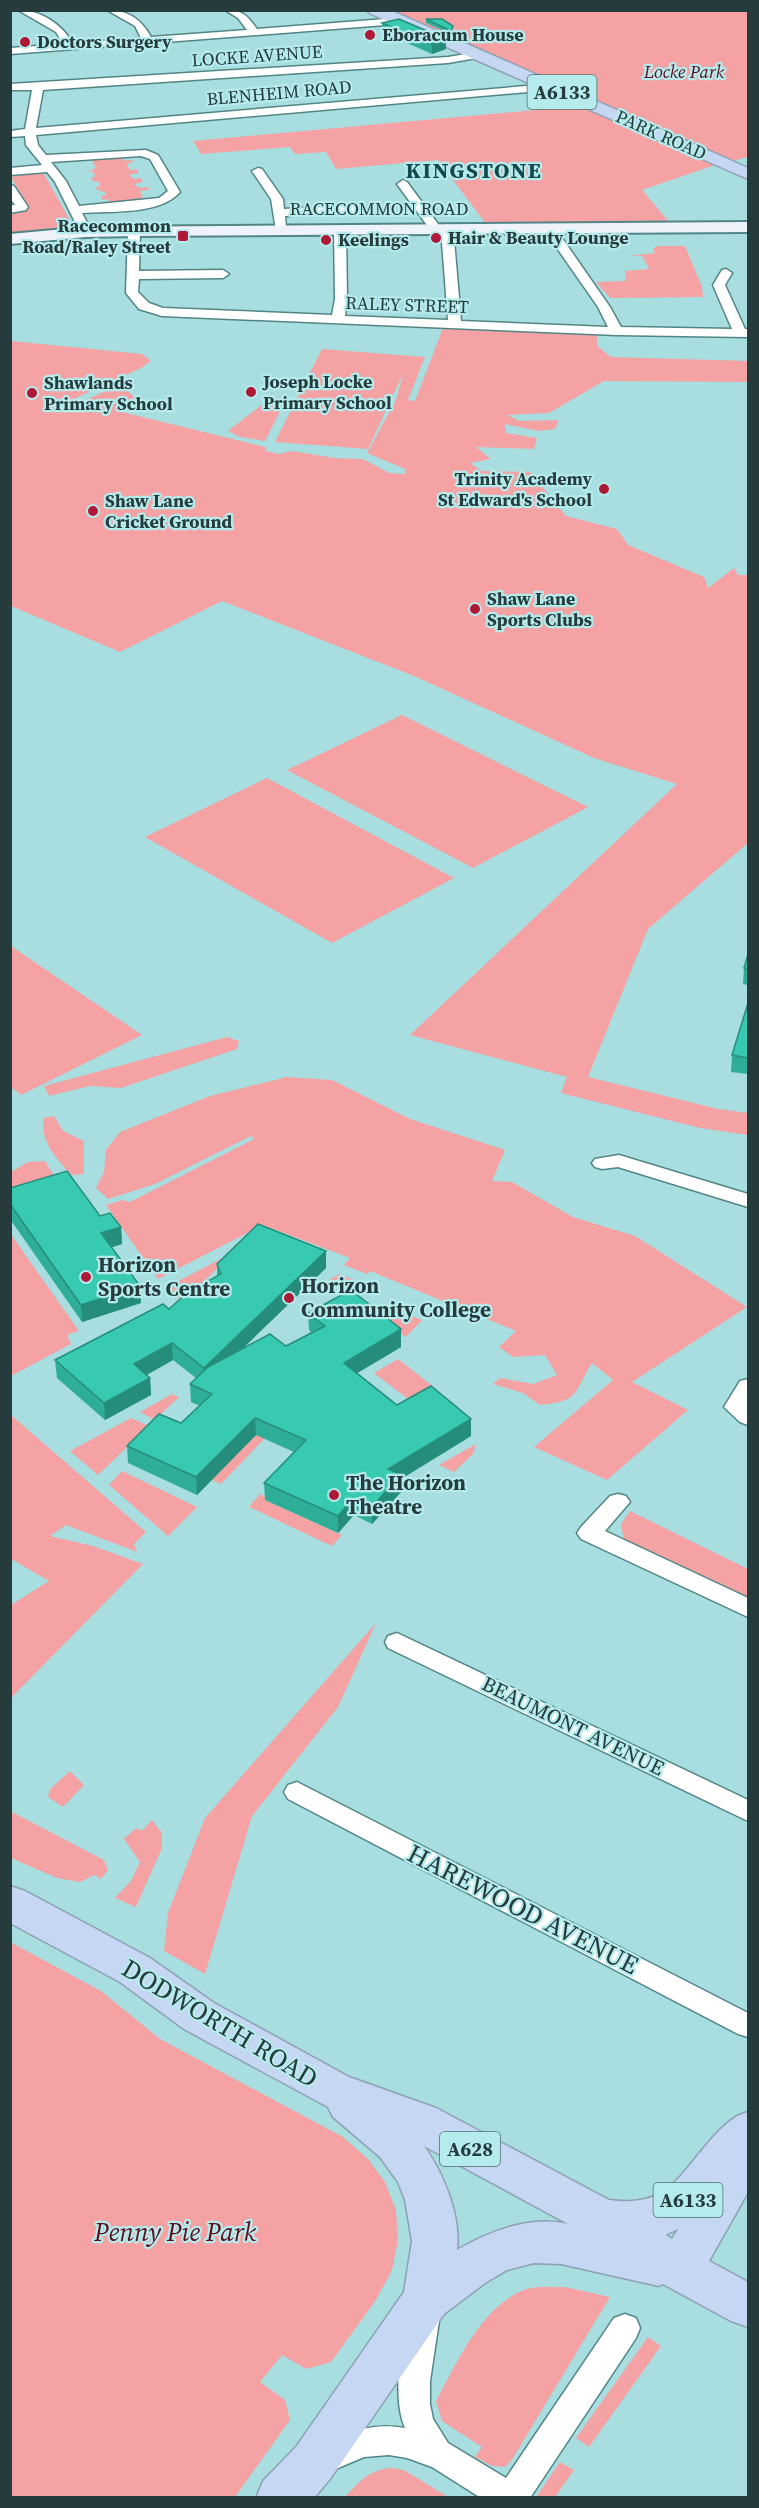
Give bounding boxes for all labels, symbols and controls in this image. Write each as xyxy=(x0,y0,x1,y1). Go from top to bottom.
place label: Eboracum House xyxy=(382,22,524,47)
marker: Eboracum House xyxy=(363,28,377,42)
place label: Doctors Surgery xyxy=(37,29,172,54)
marker: Doctors Surgery xyxy=(18,35,32,49)
street label: LOCKE AVENUE xyxy=(191,38,323,73)
park label: Locke Park xyxy=(643,59,725,84)
street label: BLENHEIM ROAD xyxy=(206,74,352,111)
road number: A6133 xyxy=(528,75,596,109)
street label: PARK ROAD xyxy=(612,103,711,166)
district label: KINGSTONE xyxy=(406,155,542,185)
street label: RACECOMMON ROAD xyxy=(290,196,468,221)
place label: Racecommon Road/Raley Street xyxy=(22,213,172,259)
place label: Hair & Beauty Lounge xyxy=(448,225,629,250)
place label: Keelings xyxy=(338,227,409,252)
marker: Racecommon Road/Raley Street xyxy=(176,229,190,243)
marker: Hair & Beauty Lounge xyxy=(429,231,443,245)
marker: Keelings xyxy=(319,233,333,247)
street label: RALEY STREET xyxy=(345,290,469,319)
place label: Joseph Locke Primary School xyxy=(262,369,392,415)
place label: Shawlands Primary School xyxy=(44,370,173,416)
marker: Joseph Locke Primary School xyxy=(244,385,258,399)
marker: Shawlands Primary School xyxy=(25,386,39,400)
place label: Trinity Academy St Edward's School xyxy=(438,466,592,512)
marker: Trinity Academy St Edward's School xyxy=(597,482,611,496)
place label: Shaw Lane Cricket Ground xyxy=(105,488,232,534)
marker: Shaw Lane Cricket Ground xyxy=(86,504,100,518)
place label: Shaw Lane Sports Clubs xyxy=(487,586,592,632)
marker: Shaw Lane Sports Clubs xyxy=(468,602,482,616)
place label: Horizon Sports Centre xyxy=(98,1250,230,1303)
marker: Horizon Sports Centre xyxy=(79,1270,93,1284)
place label: Horizon Community College xyxy=(301,1271,491,1324)
marker: Horizon Community College xyxy=(282,1291,296,1305)
place label: The Horizon Theatre xyxy=(346,1468,466,1521)
marker: The Horizon Theatre xyxy=(327,1488,341,1502)
street label: BEAUMONT AVENUE xyxy=(477,1669,669,1782)
street label: HAREWOOD AVENUE xyxy=(401,1835,645,1983)
street label: DODWORTH ROAD xyxy=(115,1950,325,2096)
road number: A628 xyxy=(440,2132,500,2166)
road number: A6133 xyxy=(654,2183,722,2217)
park label: Penny Pie Park xyxy=(93,2214,257,2250)

